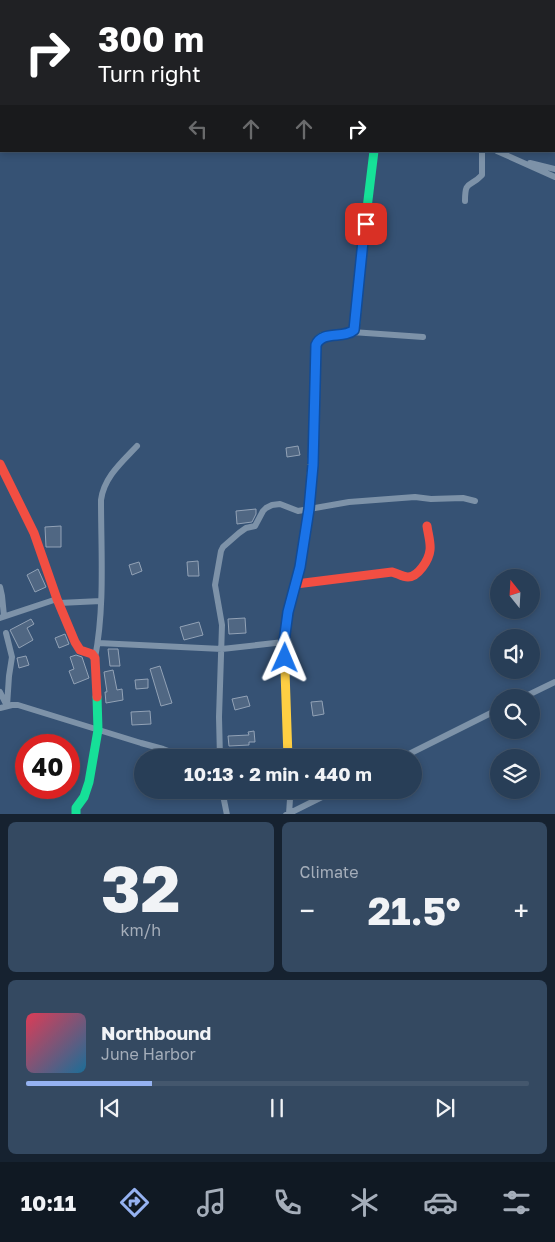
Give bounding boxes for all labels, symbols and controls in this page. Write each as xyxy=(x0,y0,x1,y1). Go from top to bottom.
text: 300 m xyxy=(98,18,204,60)
icon: right xyxy=(15,20,80,85)
text: Turn right xyxy=(98,60,201,87)
icon: left xyxy=(184,115,212,143)
icon: ahead xyxy=(237,115,265,143)
icon: ahead xyxy=(290,115,318,143)
icon: right xyxy=(343,115,371,143)
pin xyxy=(345,203,387,245)
icon: arrive xyxy=(352,210,380,238)
north arrow xyxy=(490,569,540,619)
map controls xyxy=(490,569,540,799)
button: sound xyxy=(490,629,540,679)
position arrow xyxy=(258,631,310,683)
button: search xyxy=(490,689,540,739)
speed limit sign: 40 xyxy=(15,734,80,799)
button: layers xyxy=(490,749,540,799)
text: 10:13 · 2 min · 440 m xyxy=(184,762,372,785)
text: 32 xyxy=(101,848,180,926)
text: Climate xyxy=(300,862,359,882)
text: 21.5° xyxy=(368,888,461,933)
text: − xyxy=(300,894,315,927)
text: + xyxy=(514,894,529,927)
text: km/h xyxy=(120,920,161,940)
text: Northbound xyxy=(101,1021,211,1044)
text: June Harbor xyxy=(101,1044,196,1064)
icon: previous xyxy=(96,1094,124,1122)
icon: pause xyxy=(263,1094,291,1122)
icon: next xyxy=(431,1094,459,1122)
icon: directions xyxy=(117,1185,152,1220)
icon: music xyxy=(194,1185,229,1220)
icon: phone xyxy=(270,1185,305,1220)
icon: climate xyxy=(347,1185,382,1220)
icon: car xyxy=(423,1185,458,1220)
icon: filters xyxy=(499,1185,534,1220)
text: 10:11 xyxy=(21,1189,76,1216)

